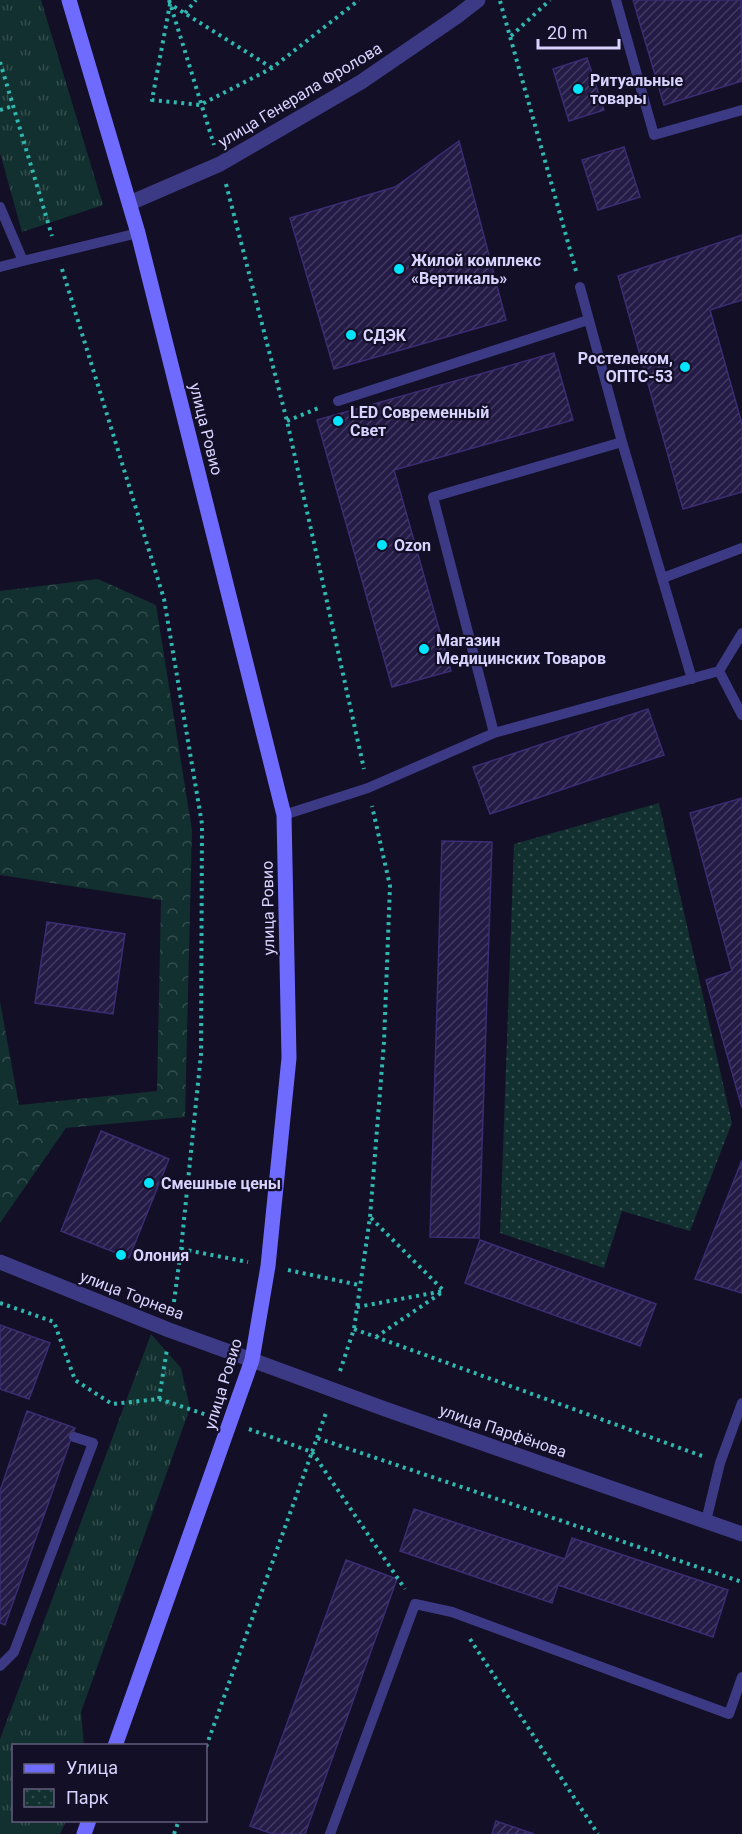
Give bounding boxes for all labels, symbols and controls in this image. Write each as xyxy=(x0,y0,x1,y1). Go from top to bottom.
scale bar xyxy=(538,12,619,50)
text: 20 m xyxy=(547,22,587,43)
street label: улица Генерала Фролова xyxy=(215,39,385,151)
place label: Ритуальные товары xyxy=(590,71,683,108)
marker: Ритуальные товары xyxy=(571,82,585,96)
place label: Жилой комплекс «Вертикаль» xyxy=(411,251,541,288)
marker: Жилой комплекс «Вертикаль» xyxy=(392,262,406,276)
place label: СДЭК xyxy=(363,326,407,345)
marker: СДЭК xyxy=(344,328,358,342)
place label: Ростелеком, ОПТС-53 xyxy=(578,349,673,386)
marker: Ростелеком, ОПТС-53 xyxy=(678,360,692,374)
street label: улица Ровио xyxy=(185,381,227,477)
place label: LED Современный Свет xyxy=(350,403,489,440)
marker: LED Современный Свет xyxy=(331,414,345,428)
place label: Ozon xyxy=(394,536,431,555)
marker: Ozon xyxy=(375,538,389,552)
place label: Магазин Медицинских Товаров xyxy=(436,631,606,668)
marker: Магазин Медицинских Товаров xyxy=(417,642,431,656)
street label: улица Ровио xyxy=(258,861,278,955)
place label: Смешные цены xyxy=(161,1174,281,1193)
marker: Смешные цены xyxy=(142,1176,156,1190)
place label: Олония xyxy=(133,1246,189,1265)
marker: Олония xyxy=(114,1248,128,1262)
street label: улица Торнева xyxy=(77,1266,187,1324)
street label: улица Ровио xyxy=(200,1336,246,1432)
street label: улица Парфёнова xyxy=(437,1400,569,1462)
legend xyxy=(12,1744,207,1822)
text: Улица xyxy=(66,1757,118,1778)
text: Парк xyxy=(66,1787,109,1808)

